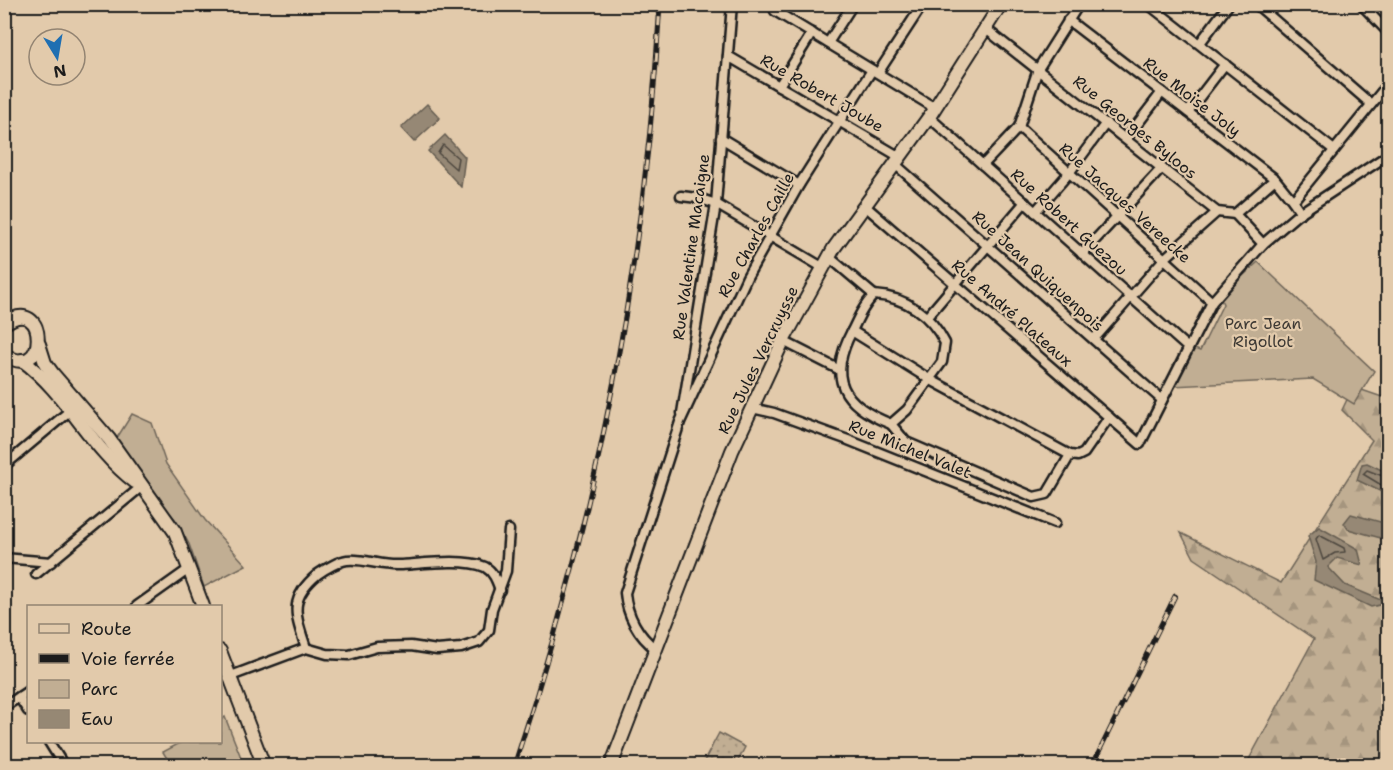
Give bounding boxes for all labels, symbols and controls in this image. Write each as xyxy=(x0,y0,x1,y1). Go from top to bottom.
north arrow xyxy=(27,27,87,87)
street label: Rue Robert Joube xyxy=(757,49,887,137)
street label: Rue Moïse Joly xyxy=(1139,52,1245,142)
text: N xyxy=(52,60,68,83)
street label: Rue Georges Byloos xyxy=(1069,70,1201,184)
street label: Rue Jacques Vereecke xyxy=(1055,138,1195,268)
street label: Rue Valentine Macaigne xyxy=(668,153,714,341)
street label: Rue Robert Guezou xyxy=(1006,164,1132,280)
street label: Rue Charles Caille xyxy=(713,169,799,301)
street label: Rue Jean Quiquenpois xyxy=(968,206,1108,336)
street label: Rue André Plateaux xyxy=(947,255,1077,371)
street label: Rue Jules Vercruysse xyxy=(713,282,803,438)
park label: Parc Jean Rigollot xyxy=(1225,313,1301,352)
street label: Rue Michel Valet xyxy=(846,415,974,483)
legend xyxy=(27,605,222,743)
text: Route xyxy=(81,617,132,641)
text: Voie ferrée xyxy=(81,647,175,671)
text: Parc xyxy=(81,677,118,701)
text: Eau xyxy=(81,707,113,731)

